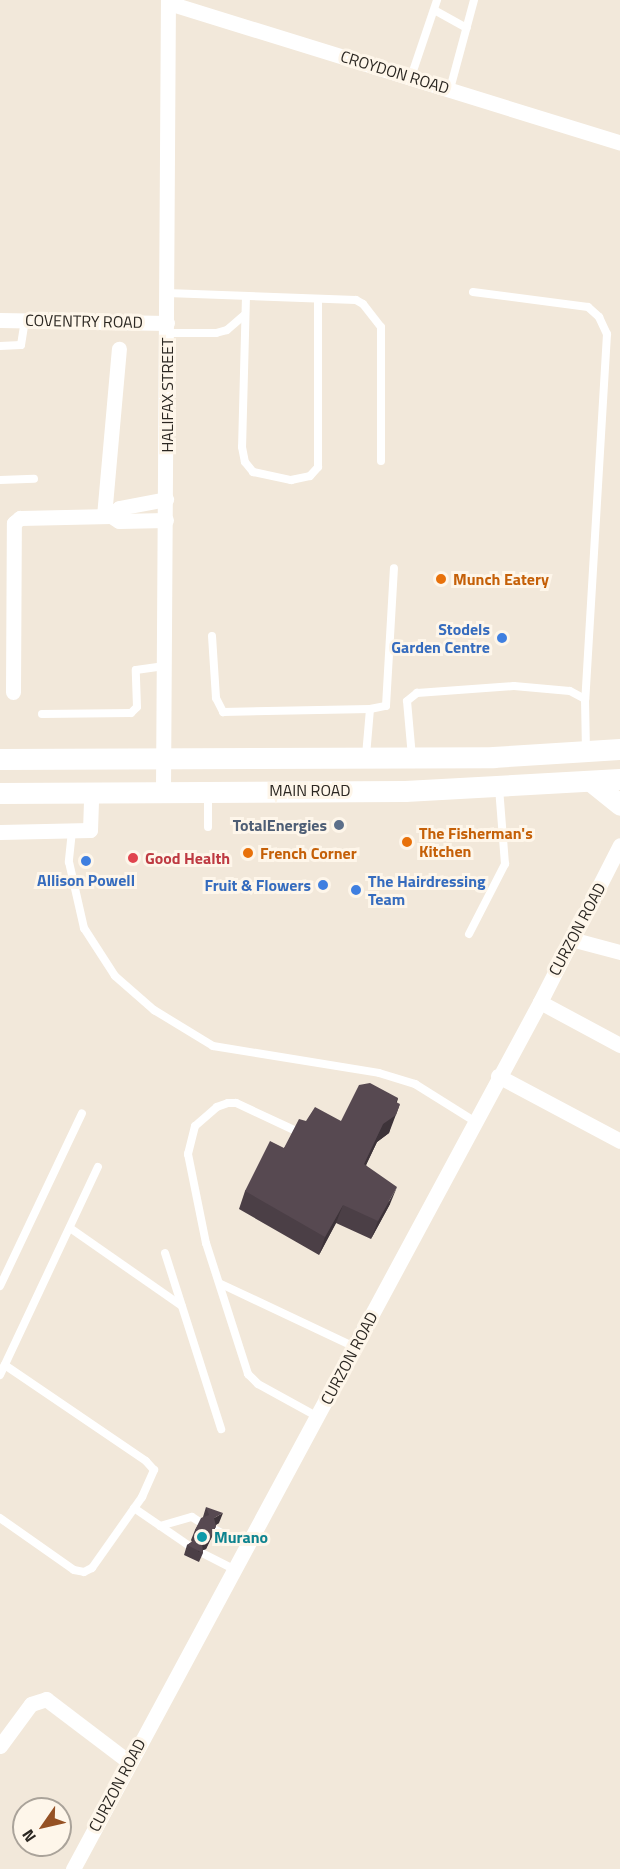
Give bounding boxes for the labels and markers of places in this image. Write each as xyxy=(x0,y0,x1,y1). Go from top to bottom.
place label: Munch Eatery xyxy=(453,569,549,589)
marker: Munch Eatery xyxy=(434,572,448,586)
place label: Stodels Garden Centre xyxy=(391,619,490,657)
marker: Stodels Garden Centre xyxy=(495,631,509,645)
place label: TotalEnergies xyxy=(233,815,327,835)
marker: TotalEnergies xyxy=(332,818,346,832)
place label: The Fisherman's Kitchen xyxy=(419,823,533,861)
marker: The Fisherman's Kitchen xyxy=(400,835,414,849)
place label: French Corner xyxy=(260,843,357,863)
marker: French Corner xyxy=(241,846,255,860)
place label: Good Health xyxy=(145,848,230,868)
marker: Good Health xyxy=(126,851,140,865)
marker: Allison Powell xyxy=(79,854,93,868)
place label: Allison Powell xyxy=(37,870,135,890)
place label: The Hairdressing Team xyxy=(368,871,486,909)
place label: Fruit & Flowers xyxy=(204,875,311,895)
marker: Fruit & Flowers xyxy=(316,878,330,892)
marker: The Hairdressing Team xyxy=(349,883,363,897)
place label: Murano xyxy=(214,1527,268,1547)
marker: Murano xyxy=(195,1530,209,1544)

